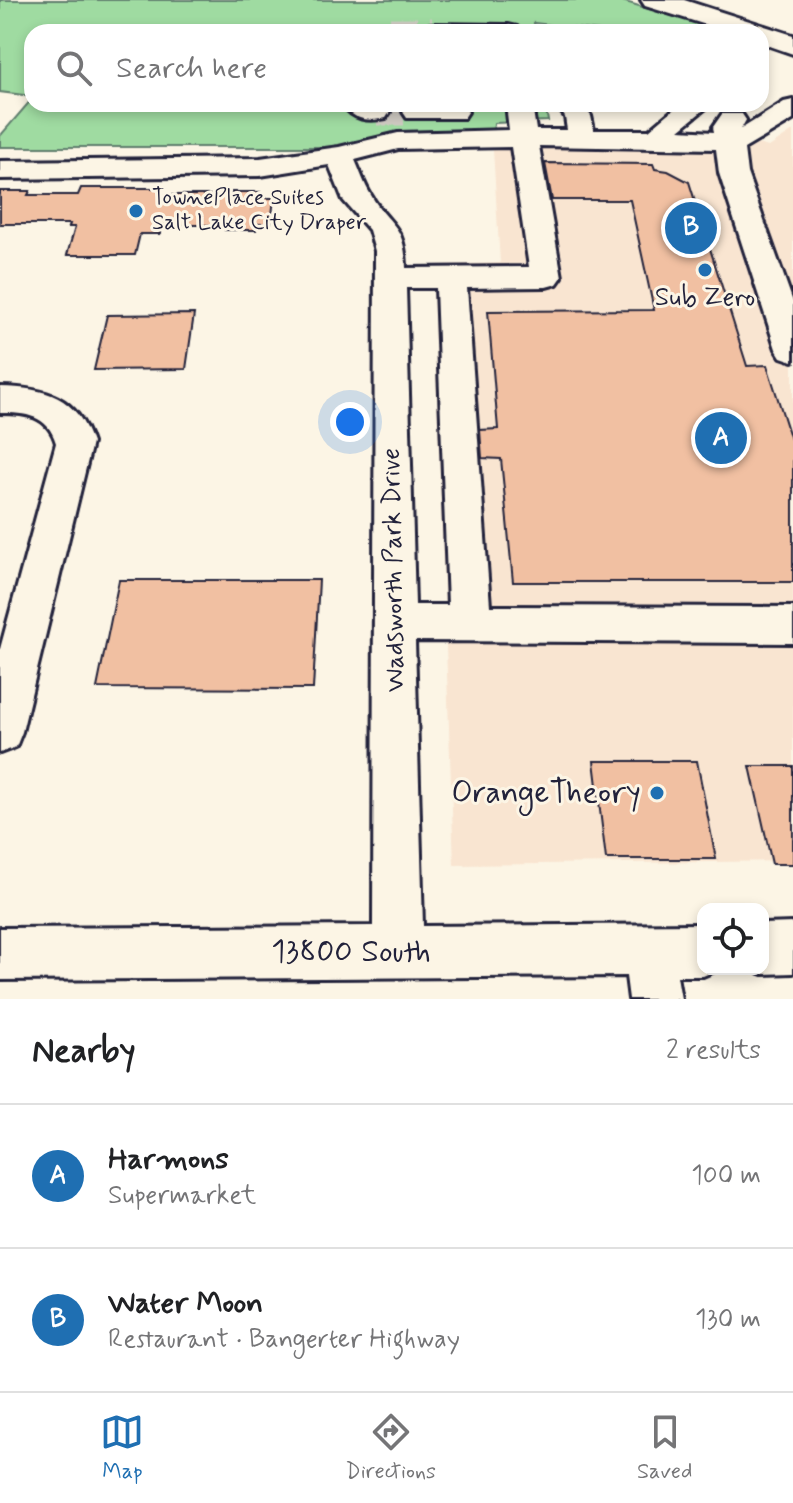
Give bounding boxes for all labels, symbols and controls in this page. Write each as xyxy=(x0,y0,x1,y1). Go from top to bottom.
search box xyxy=(24,24,769,112)
icon: search xyxy=(52,46,96,90)
text: Search here xyxy=(116,49,267,88)
place label: TownePlace Suites Salt Lake City Draper xyxy=(152,184,367,237)
pin: B xyxy=(665,198,717,258)
marker: TownePlace Suites Salt Lake City Draper xyxy=(127,202,145,220)
marker: Sub Zero xyxy=(696,261,714,279)
place label: Sub Zero xyxy=(655,281,755,315)
your location xyxy=(330,402,370,442)
pin: A xyxy=(695,408,747,468)
street label: Wadsworth Park Drive xyxy=(375,447,413,693)
place label: OrangeTheory xyxy=(451,772,641,816)
marker: OrangeTheory xyxy=(648,784,666,802)
map controls xyxy=(697,903,769,975)
button: locate xyxy=(697,903,769,975)
street label: 13800 South xyxy=(271,931,431,973)
text: Nearby xyxy=(32,1029,136,1074)
text: 2 results xyxy=(666,1034,761,1068)
text: Harmons xyxy=(108,1140,229,1179)
text: A xyxy=(49,1159,67,1193)
text: 100 m xyxy=(691,1159,761,1193)
text: Supermarket xyxy=(108,1179,256,1213)
text: Water Moon xyxy=(108,1284,263,1323)
text: B xyxy=(50,1303,66,1337)
text: 130 m xyxy=(695,1303,761,1337)
text: Restaurant · Bangerter Highway xyxy=(108,1323,460,1357)
tab: Map xyxy=(100,1410,144,1486)
tab: Directions xyxy=(345,1410,436,1486)
tab: Saved xyxy=(637,1410,692,1486)

